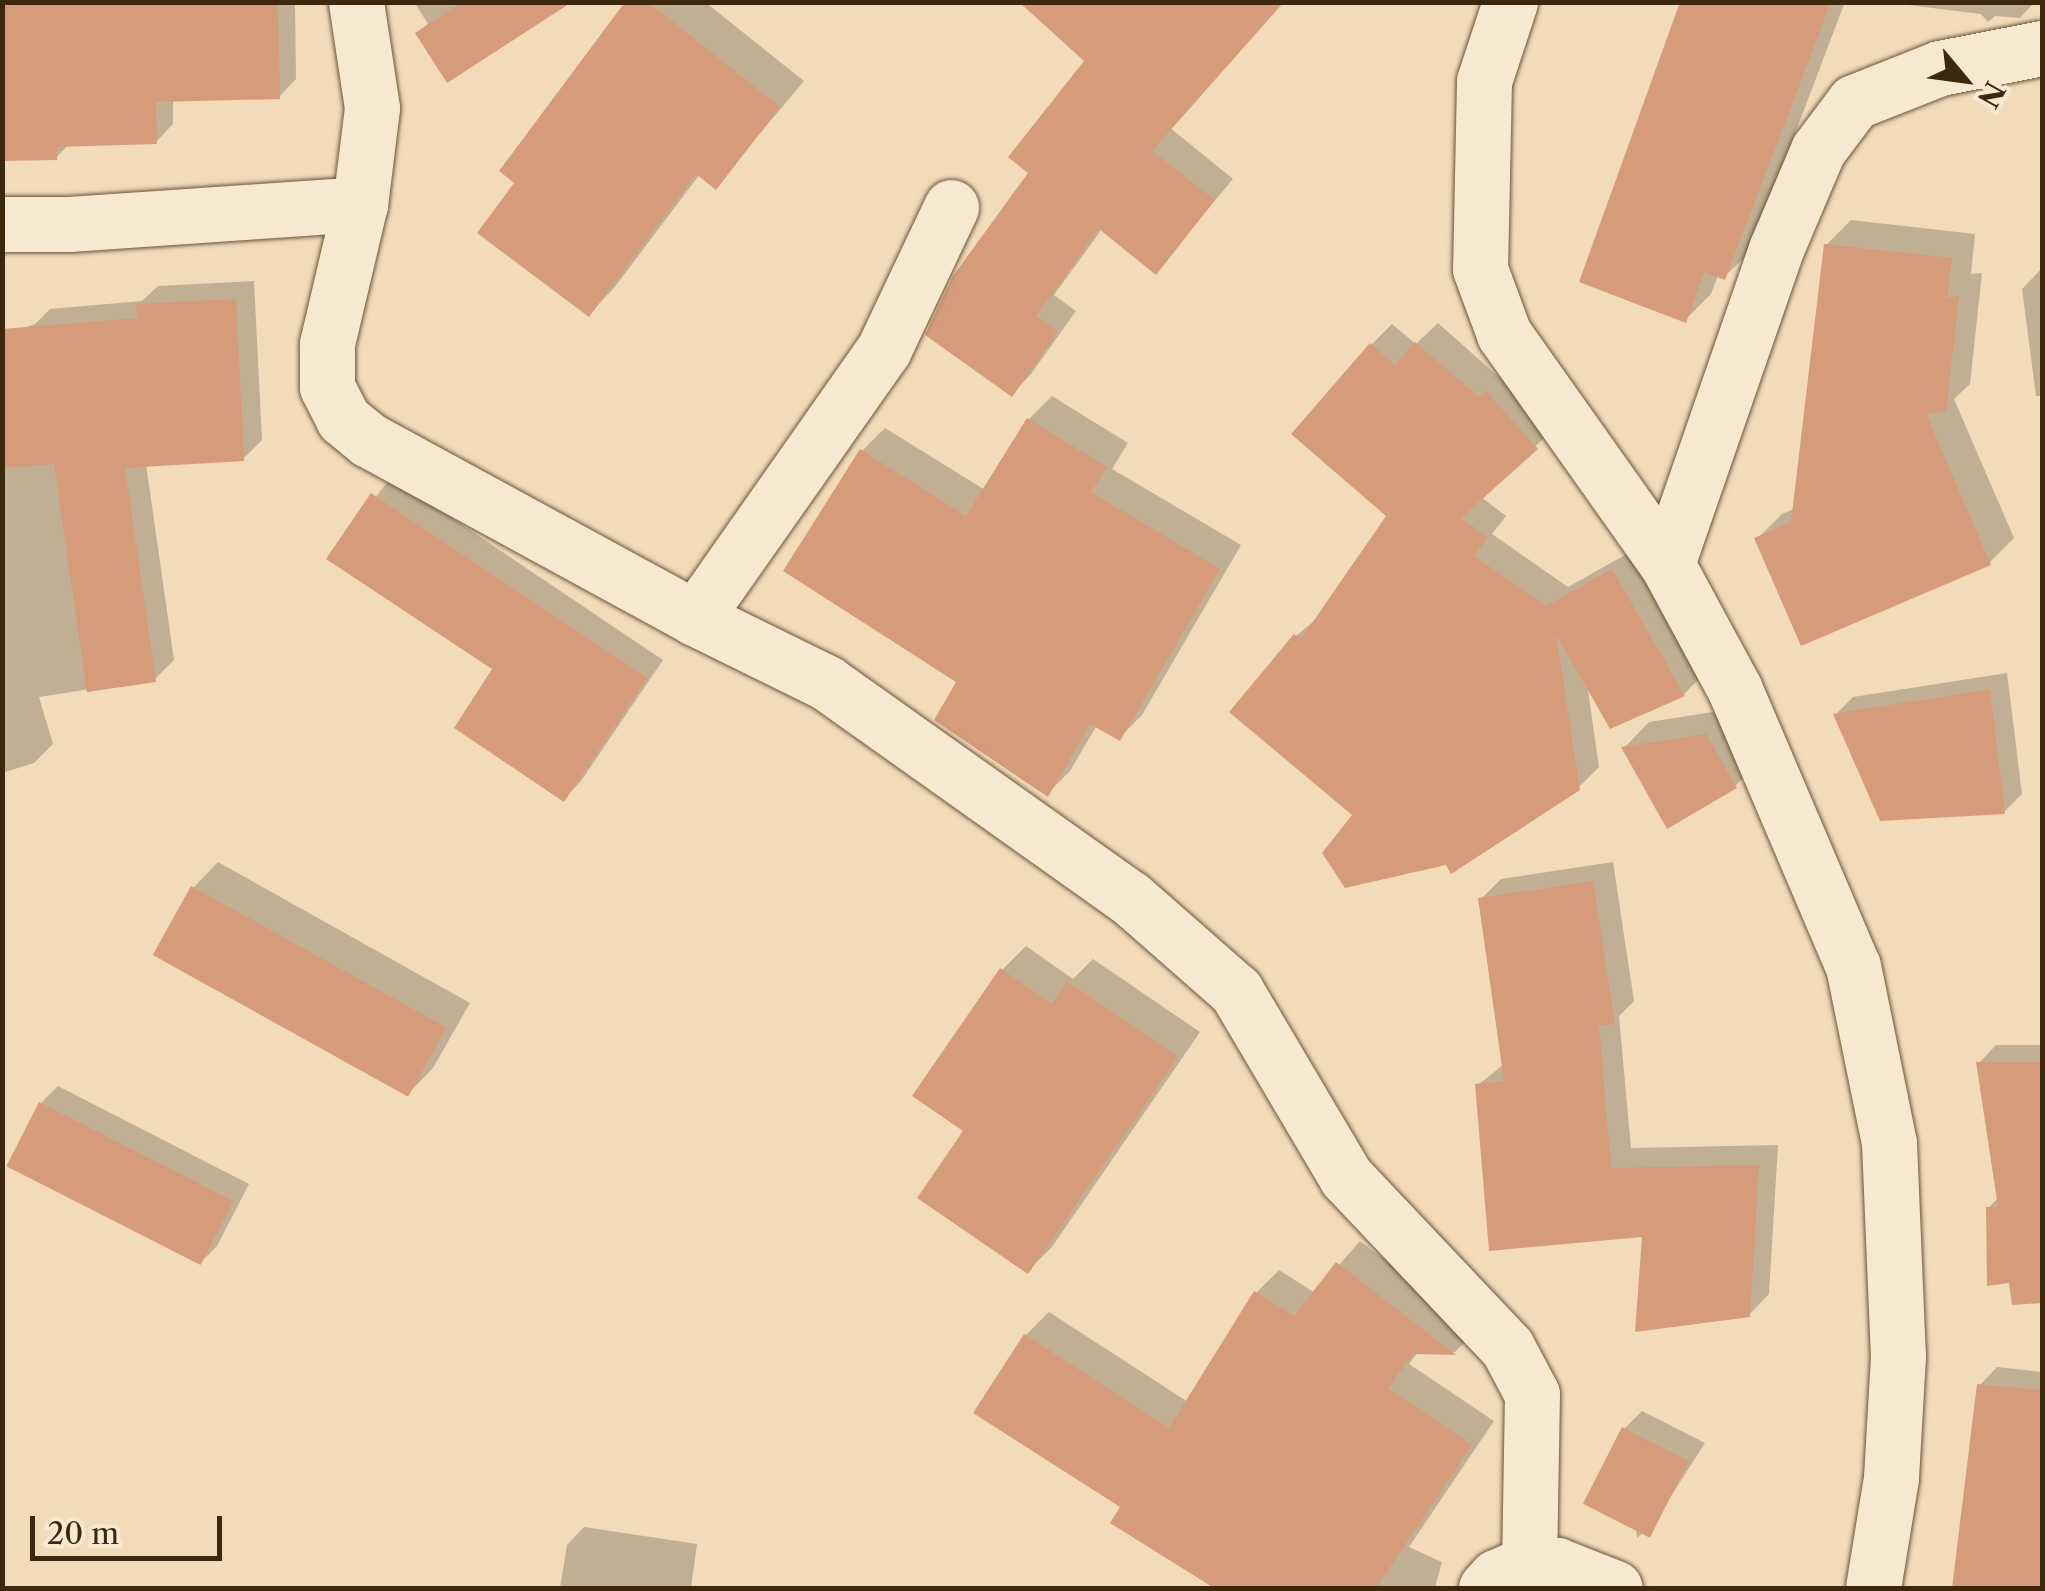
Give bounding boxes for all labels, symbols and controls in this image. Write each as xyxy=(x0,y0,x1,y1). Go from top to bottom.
north arrow xyxy=(1915,30,2015,130)
text: N xyxy=(1970,76,2012,113)
scale bar xyxy=(35,1496,228,1558)
text: 20 m xyxy=(47,1515,119,1552)

